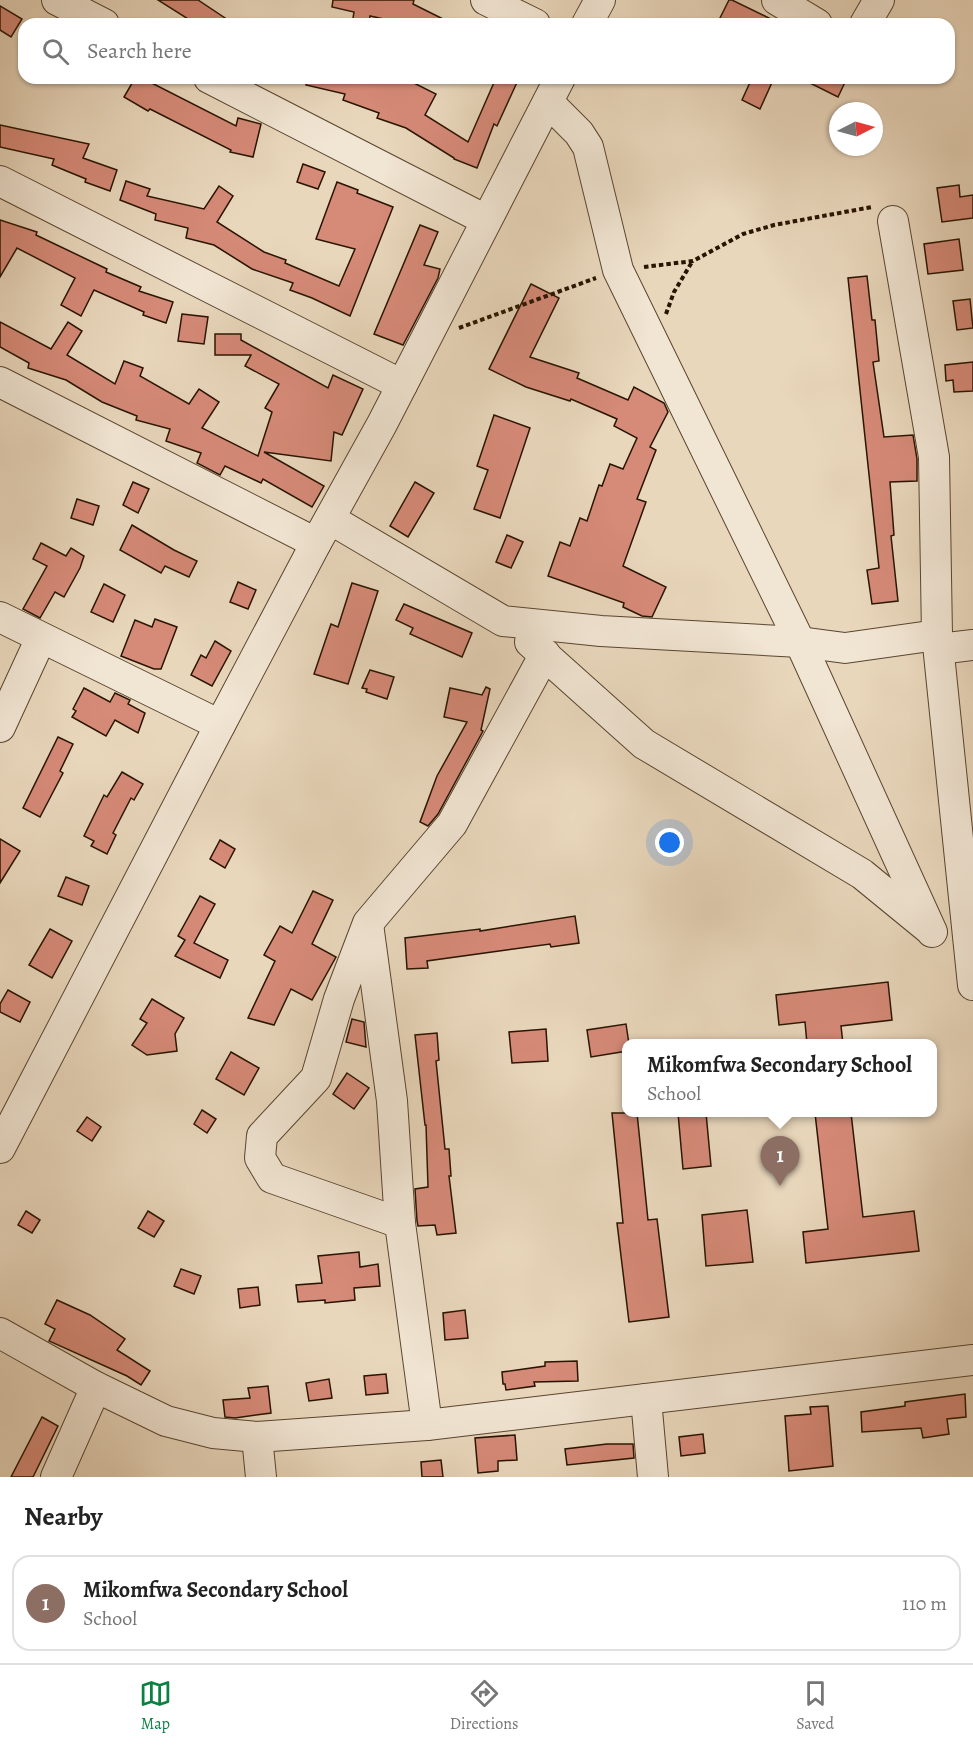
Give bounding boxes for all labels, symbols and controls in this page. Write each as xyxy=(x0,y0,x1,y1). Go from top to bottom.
search box xyxy=(18,18,955,84)
icon: search xyxy=(39,35,72,68)
text: Search here xyxy=(87,36,192,66)
north arrow xyxy=(829,102,883,156)
your location xyxy=(655,828,684,857)
popup xyxy=(622,1039,937,1117)
text: Mikomfwa Secondary School xyxy=(647,1050,912,1080)
text: School xyxy=(647,1080,701,1107)
pin: 1 xyxy=(760,1136,800,1186)
text: Nearby xyxy=(24,1499,103,1534)
text: Mikomfwa Secondary School xyxy=(83,1575,348,1605)
text: 1 xyxy=(42,1590,49,1617)
text: 110 m xyxy=(902,1590,947,1617)
text: School xyxy=(83,1605,137,1632)
tab: Map xyxy=(139,1677,172,1735)
tab: Directions xyxy=(450,1677,518,1735)
tab: Saved xyxy=(796,1677,834,1735)

